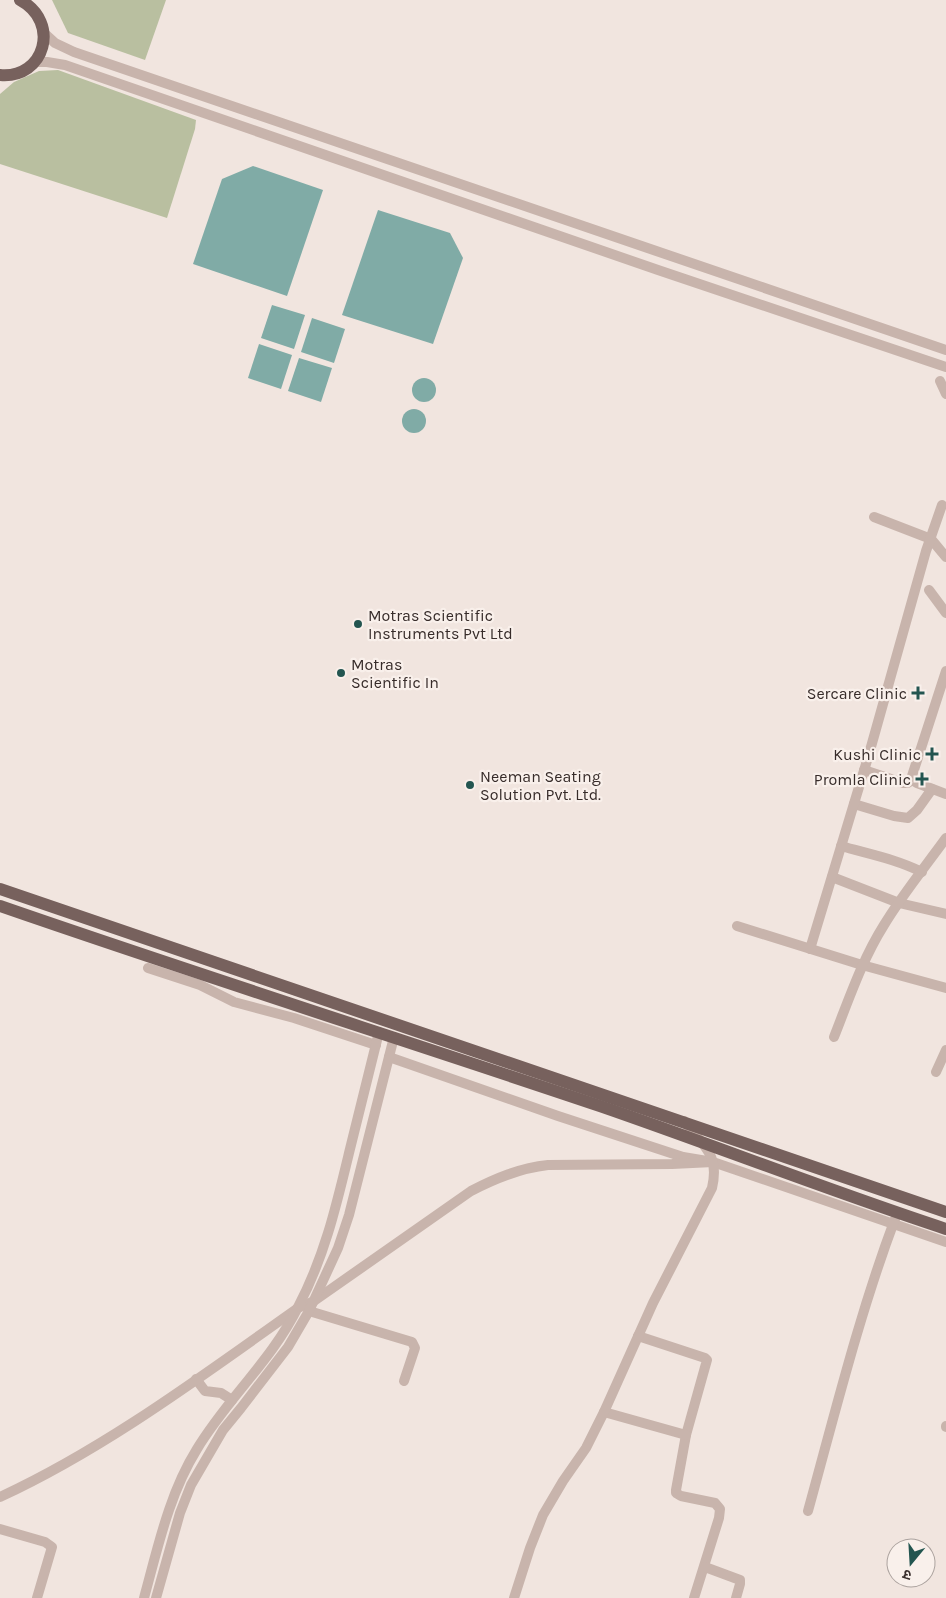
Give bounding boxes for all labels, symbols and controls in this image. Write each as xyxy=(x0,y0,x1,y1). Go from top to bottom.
place label: Motras Scientific Instruments Pvt Ltd xyxy=(368,606,513,643)
marker: Motras Scientific Instruments Pvt Ltd xyxy=(352,618,364,630)
place label: Motras Scientific In xyxy=(351,655,439,692)
marker: Motras Scientific In xyxy=(335,667,347,679)
place label: Sercare Clinic xyxy=(807,684,907,703)
marker: Sercare Clinic xyxy=(911,686,925,700)
place label: Kushi Clinic xyxy=(833,745,921,764)
marker: Kushi Clinic xyxy=(925,747,939,761)
place label: Neeman Seating Solution Pvt. Ltd. xyxy=(480,767,601,804)
place label: Promla Clinic xyxy=(814,770,911,789)
marker: Promla Clinic xyxy=(915,772,929,786)
marker: Neeman Seating Solution Pvt. Ltd. xyxy=(464,779,476,791)
north arrow xyxy=(886,1538,936,1588)
text: उ xyxy=(900,1565,914,1584)

